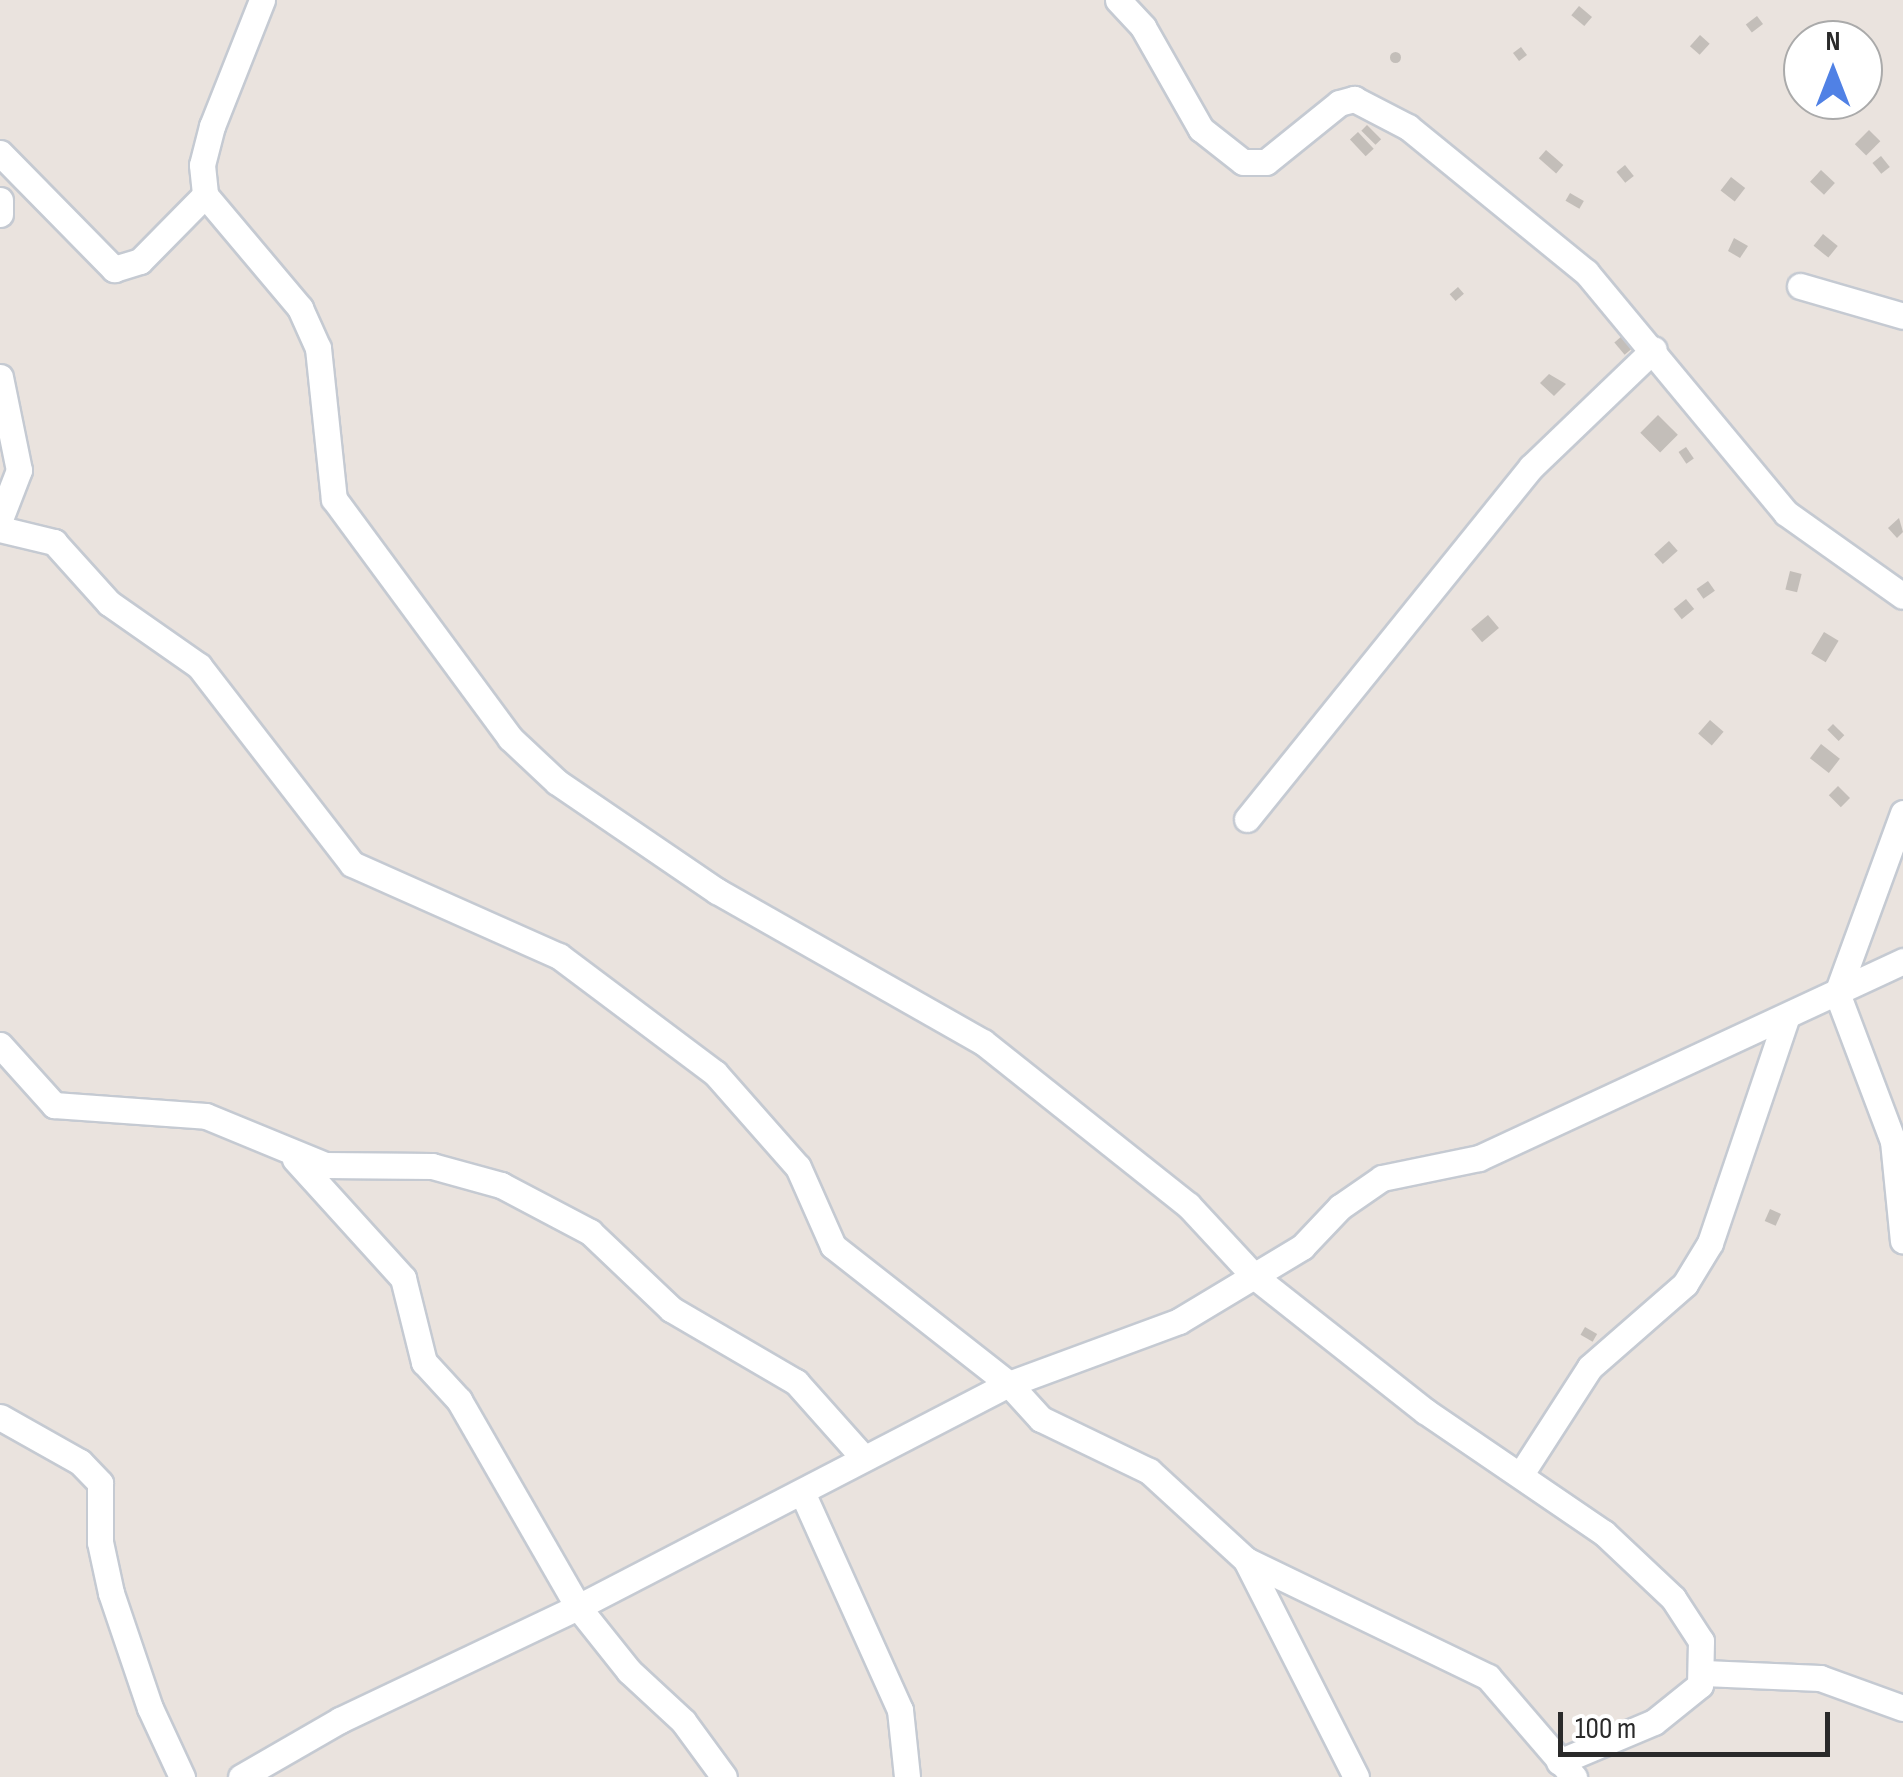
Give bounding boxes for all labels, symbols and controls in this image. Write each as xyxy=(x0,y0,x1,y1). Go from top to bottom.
north arrow xyxy=(1783,20,1883,120)
text: N xyxy=(1826,25,1840,58)
scale bar xyxy=(1563,1692,1836,1754)
text: 100 m xyxy=(1575,1711,1636,1747)

